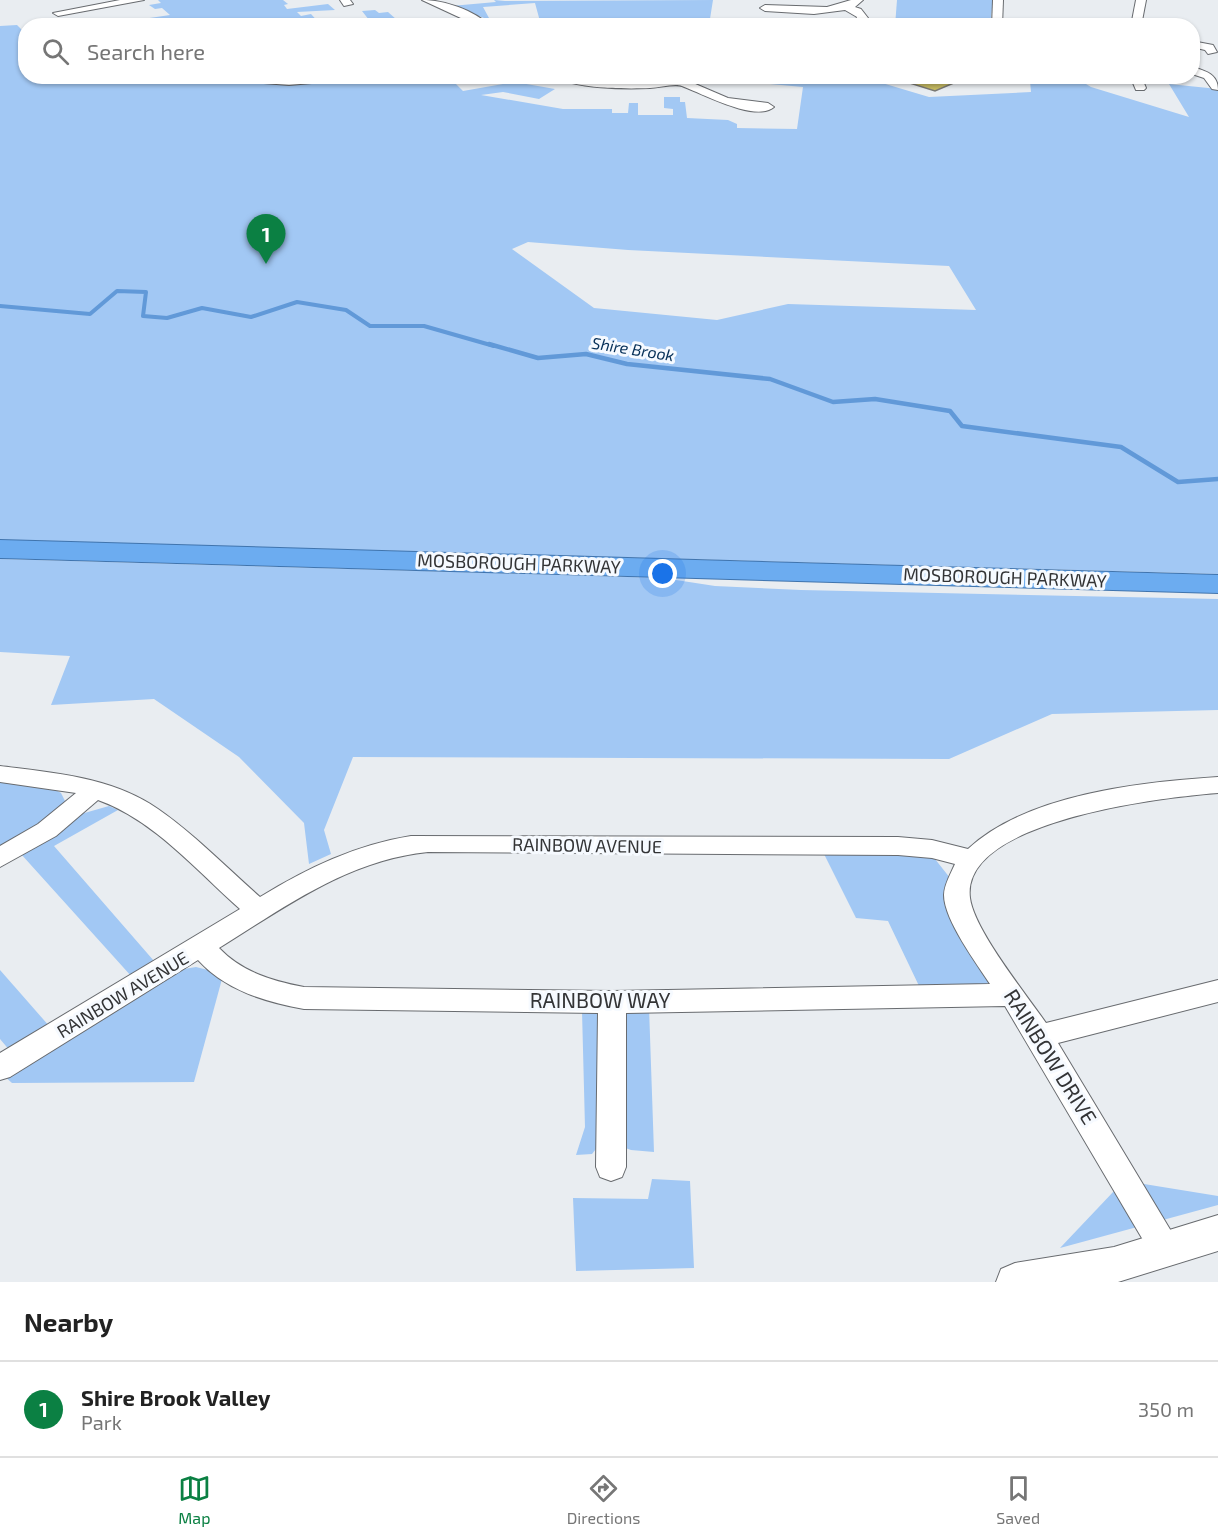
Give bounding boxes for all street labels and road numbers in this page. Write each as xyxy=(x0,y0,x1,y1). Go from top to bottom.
street label: MOSBOROUGH PARKWAY xyxy=(417,548,622,578)
street label: MOSBOROUGH PARKWAY xyxy=(903,562,1108,592)
street label: RAINBOW AVENUE xyxy=(512,833,662,857)
street label: RAINBOW AVENUE xyxy=(53,946,192,1042)
street label: RAINBOW DRIVE xyxy=(1000,984,1103,1128)
street label: RAINBOW WAY xyxy=(530,987,670,1012)

